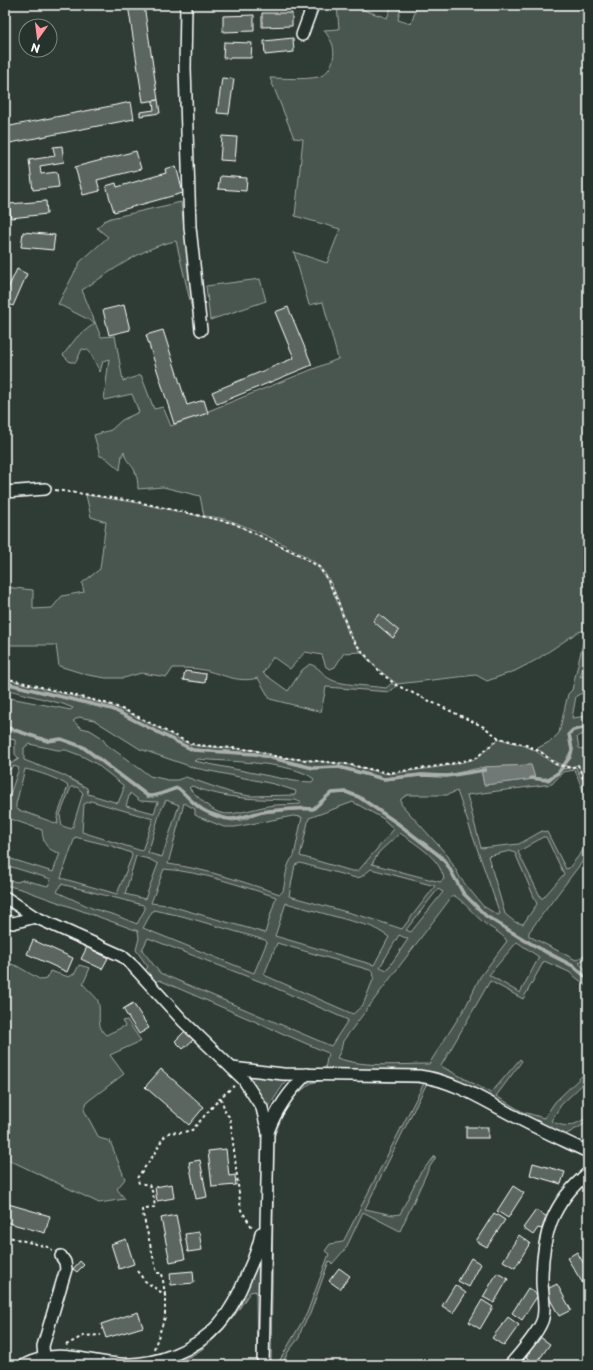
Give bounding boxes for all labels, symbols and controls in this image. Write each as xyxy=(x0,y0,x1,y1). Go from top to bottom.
north arrow xyxy=(18,18,58,58)
text: N xyxy=(29,39,42,57)

